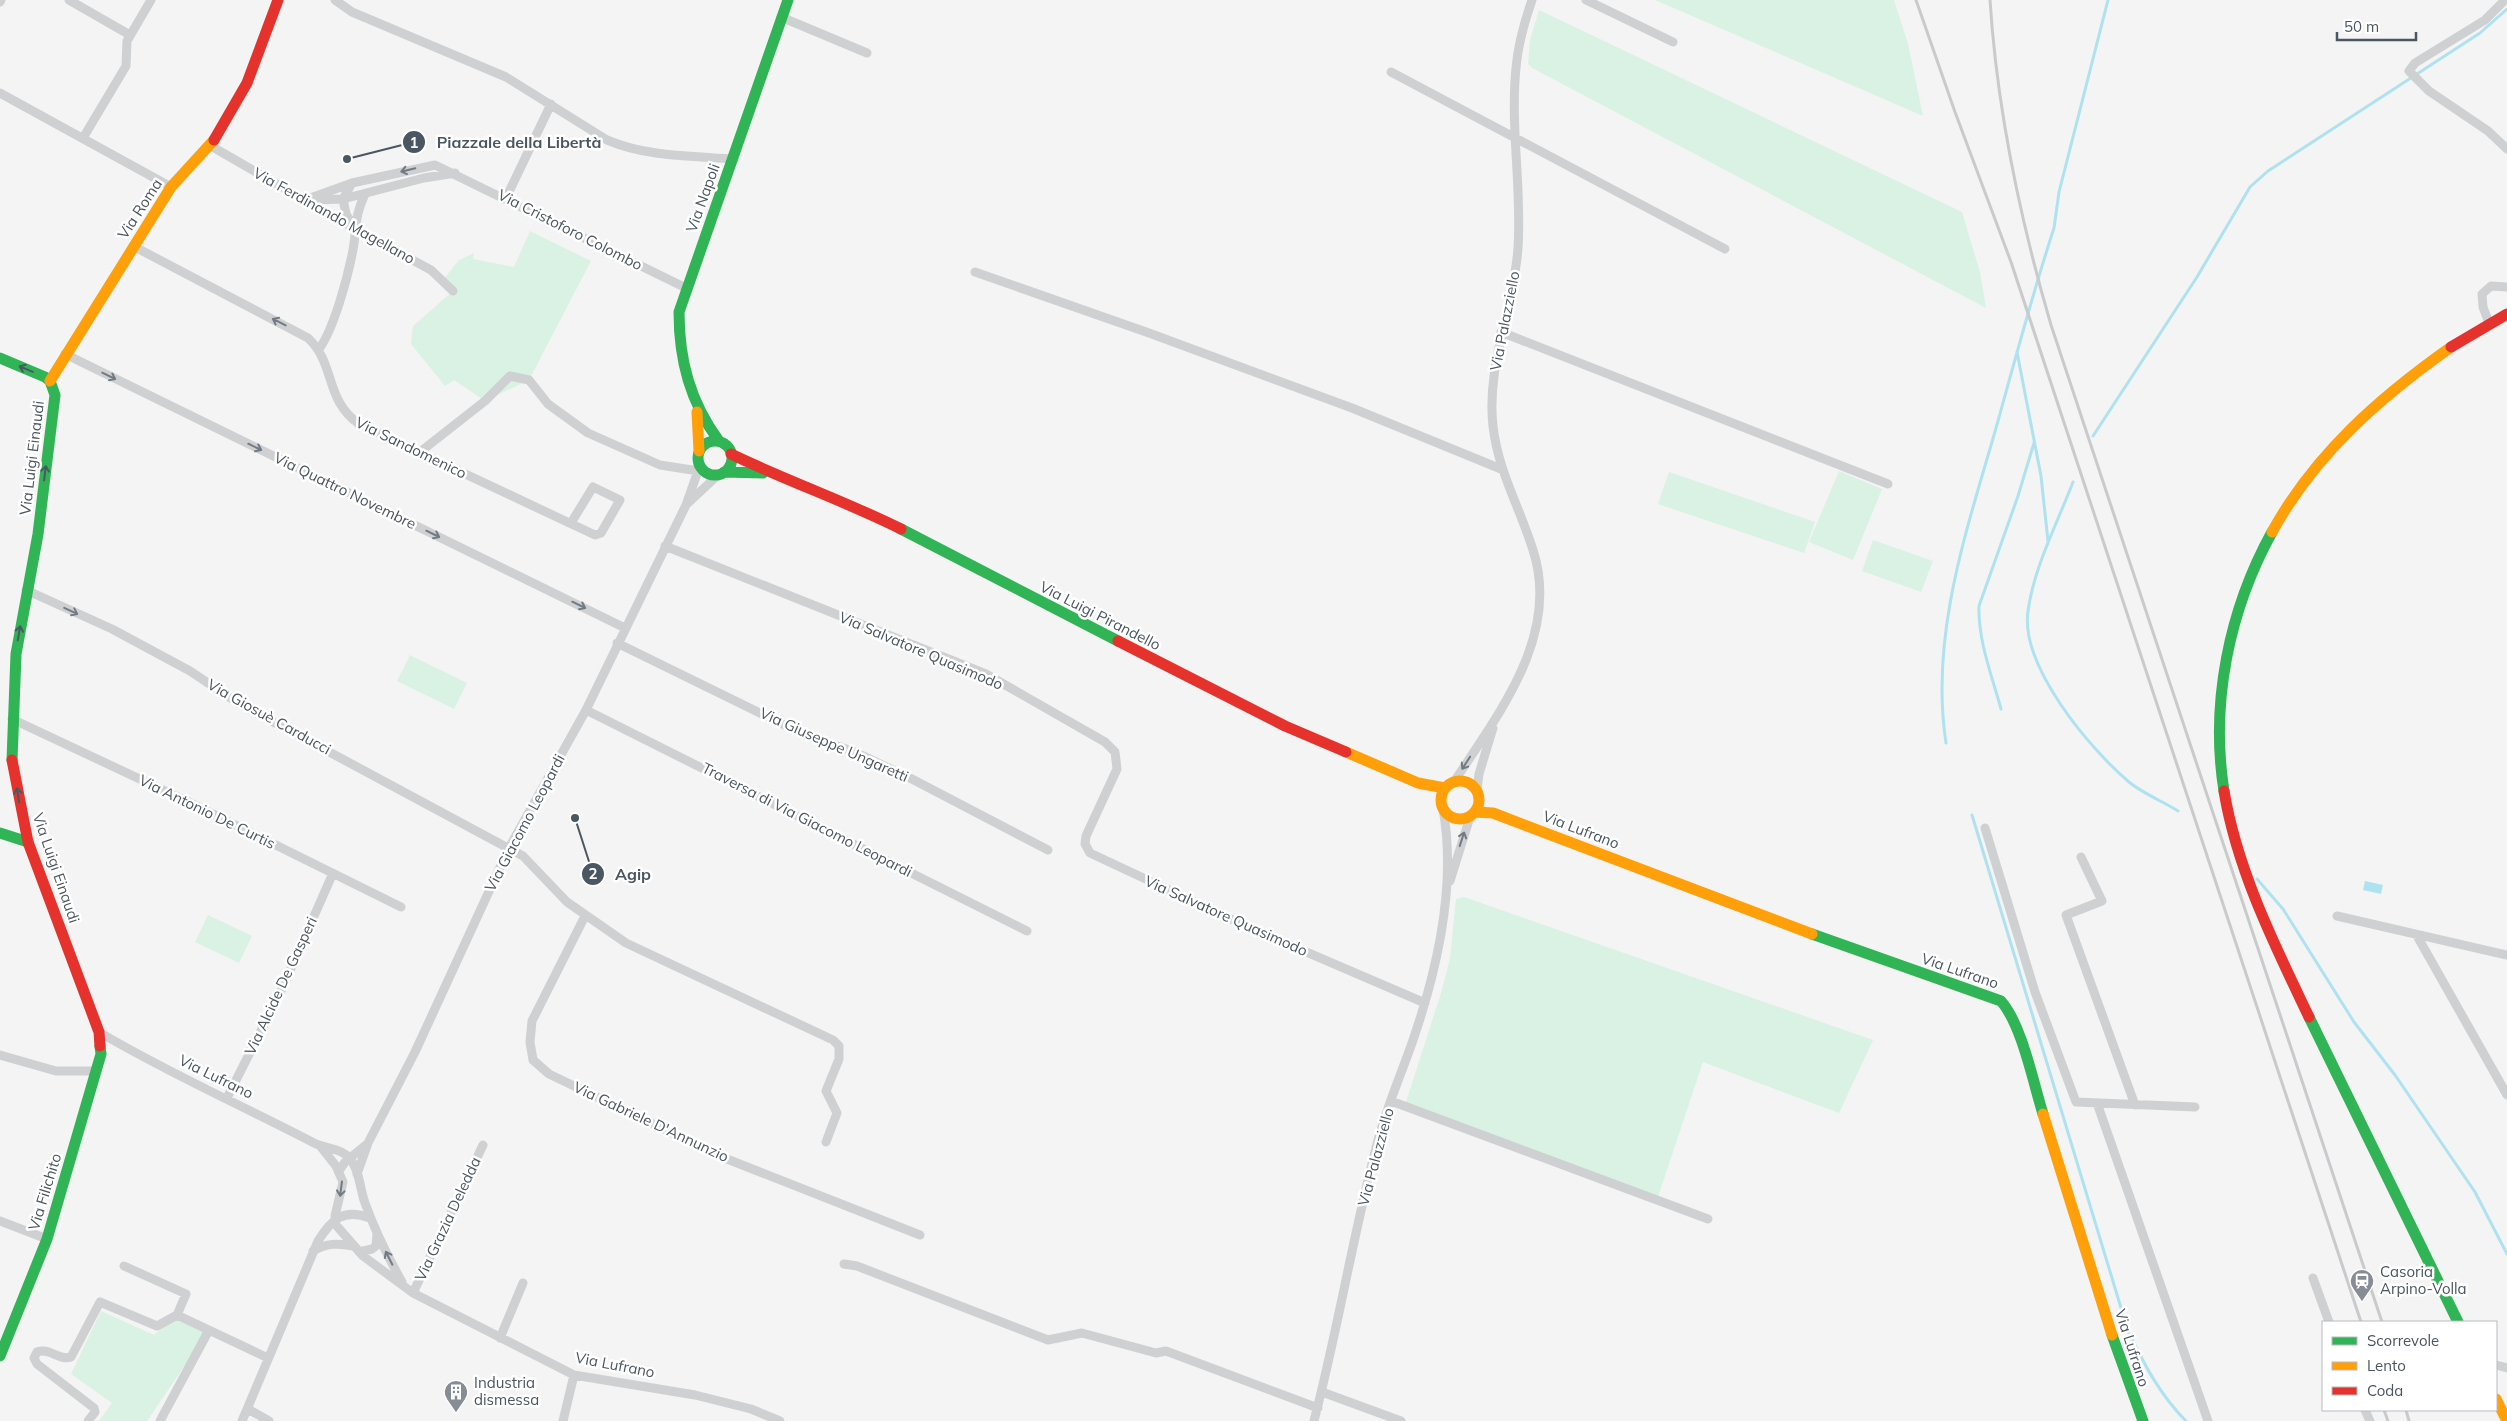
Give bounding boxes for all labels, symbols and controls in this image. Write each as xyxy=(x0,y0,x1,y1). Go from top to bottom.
scale bar xyxy=(2337,10,2416,42)
text: 50 m xyxy=(2344,17,2379,36)
callout: Piazzale della Libertà xyxy=(402,127,611,158)
text: Piazzale della Libertà xyxy=(437,132,601,152)
text: 1 xyxy=(409,133,419,152)
street label: Via Napoli xyxy=(681,161,724,235)
street label: Via Ferdinando Magellano xyxy=(250,163,418,268)
one-way arrow xyxy=(401,166,417,175)
street label: Via Roma xyxy=(113,175,166,242)
street label: Via Cristoforo Colombo xyxy=(495,185,646,274)
street label: Via Palazziello xyxy=(1486,270,1523,372)
one-way arrow xyxy=(272,317,287,326)
one-way arrow xyxy=(18,363,33,372)
one-way arrow xyxy=(101,372,116,381)
street label: Via Luigi Einaudi xyxy=(15,400,48,516)
street label: Via Sandomenico xyxy=(353,412,470,483)
one-way arrow xyxy=(247,443,262,452)
street label: Via Quattro Novembre xyxy=(271,448,419,533)
one-way arrow xyxy=(41,465,51,481)
one-way arrow xyxy=(425,529,440,539)
street label: Via Luigi Pirandello xyxy=(1037,577,1164,654)
one-way arrow xyxy=(571,600,586,610)
one-way arrow xyxy=(63,606,78,616)
street label: Via Salvatore Quasimodo xyxy=(836,607,1006,694)
one-way arrow xyxy=(15,626,25,642)
street label: Via Giosuè Carducci xyxy=(204,675,334,758)
street label: Via Giuseppe Ungaretti xyxy=(757,703,912,786)
street label: Via Giacomo Leopardi xyxy=(480,751,569,895)
one-way arrow xyxy=(1461,756,1471,770)
street label: Traversa di Via Giacomo Leopardi xyxy=(699,758,915,881)
street label: Via Antonio De Curtis xyxy=(136,770,279,853)
one-way arrow xyxy=(12,787,22,803)
street label: Via Lufrano xyxy=(1540,806,1622,853)
street label: Via Luigi Einaudi xyxy=(29,810,84,925)
one-way arrow xyxy=(1457,831,1467,847)
callout: Agip xyxy=(580,859,661,890)
text: 2 xyxy=(588,864,598,883)
text: Agip xyxy=(615,864,651,884)
street label: Via Salvatore Quasimodo xyxy=(1142,871,1311,960)
street label: Via Alcide De Gasperi xyxy=(240,914,321,1058)
street label: Via Lufrano xyxy=(1919,948,2001,993)
street label: Via Lufrano xyxy=(176,1050,257,1103)
street label: Via Gabriele D'Annunzio xyxy=(571,1077,732,1166)
street label: Via Palazziello xyxy=(1353,1106,1398,1208)
street label: Via Filichito xyxy=(24,1151,65,1233)
street label: Via Grazia Deledda xyxy=(410,1154,485,1284)
one-way arrow xyxy=(336,1181,346,1197)
one-way arrow xyxy=(384,1250,394,1265)
place label: Casoria Arpino-Volla xyxy=(2380,1262,2467,1298)
station icon: Casoria Arpino-Volla xyxy=(2349,1268,2375,1302)
street label: Via Lufrano xyxy=(2111,1307,2154,1389)
legend xyxy=(2322,1321,2497,1411)
text: Scorrevole xyxy=(2367,1331,2439,1350)
street label: Via Lufrano xyxy=(574,1348,656,1382)
text: Lento xyxy=(2367,1356,2406,1375)
place label: Industria dismessa xyxy=(474,1373,539,1409)
building icon: Industria dismessa xyxy=(443,1379,469,1413)
text: Coda xyxy=(2367,1381,2403,1400)

